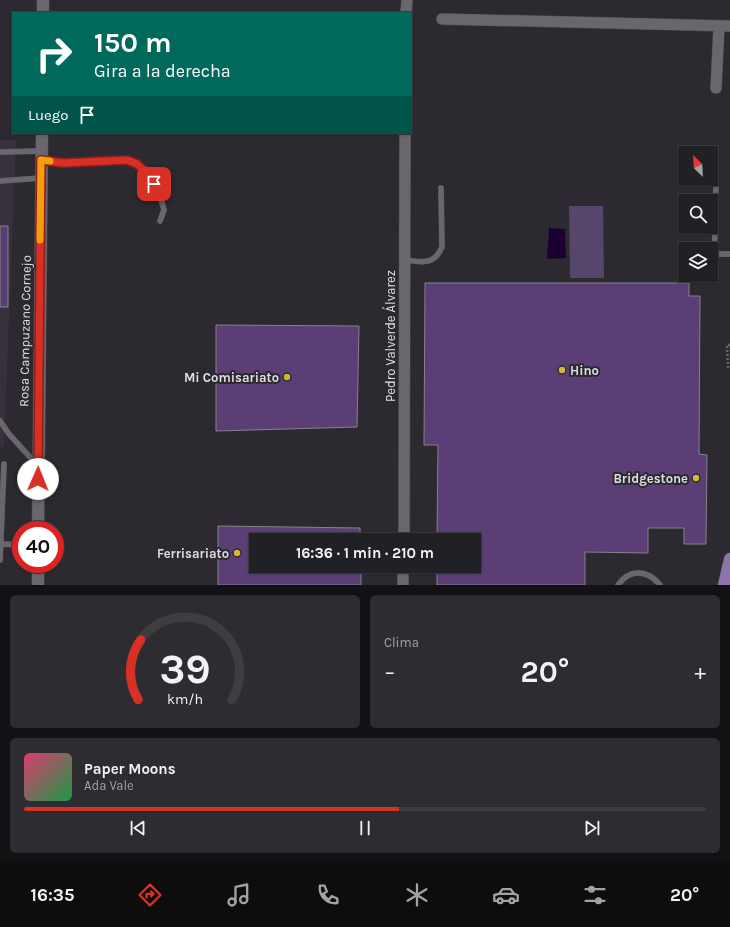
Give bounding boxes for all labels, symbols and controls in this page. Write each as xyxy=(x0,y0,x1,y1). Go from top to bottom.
text: 150 m xyxy=(94,26,172,59)
icon: right xyxy=(28,28,80,80)
text: Gira a la derecha xyxy=(94,60,231,82)
icon: arrive xyxy=(76,104,98,126)
text: Luego xyxy=(28,106,68,124)
north arrow xyxy=(678,146,718,186)
map controls xyxy=(678,146,718,282)
pin xyxy=(137,167,171,201)
icon: arrive xyxy=(143,173,165,195)
button: search xyxy=(678,194,718,234)
button: layers xyxy=(678,242,718,282)
street label: Rosa Campuzano Cornejo xyxy=(16,255,34,407)
street label: Pedro Valverde Álvarez xyxy=(381,270,398,402)
place label: Hino xyxy=(570,363,599,378)
marker: Hino xyxy=(557,365,567,375)
place label: Mi Comisariato xyxy=(184,370,279,385)
marker: Mi Comisariato xyxy=(282,372,292,382)
position arrow xyxy=(17,458,59,500)
place label: Bridgestone xyxy=(613,471,688,486)
marker: Bridgestone xyxy=(691,473,701,483)
speed limit sign: 40 xyxy=(12,521,64,573)
text: 16:36 · 1 min · 210 m xyxy=(296,544,434,562)
place label: Ferrisariato xyxy=(157,546,229,561)
marker: Ferrisariato xyxy=(232,548,242,558)
text: Clima xyxy=(384,635,419,650)
text: 39 xyxy=(159,644,211,692)
text: 20° xyxy=(521,654,569,690)
text: − xyxy=(384,659,396,685)
text: + xyxy=(694,659,706,685)
text: km/h xyxy=(167,690,203,707)
text: Paper Moons xyxy=(84,760,176,778)
text: Ada Vale xyxy=(84,778,134,793)
icon: previous xyxy=(127,817,149,839)
icon: pause xyxy=(354,817,376,839)
icon: next xyxy=(581,817,603,839)
icon: directions xyxy=(136,881,164,909)
icon: music xyxy=(225,881,253,909)
icon: phone xyxy=(314,881,342,909)
icon: climate xyxy=(403,881,431,909)
icon: car xyxy=(492,881,520,909)
icon: filters xyxy=(581,881,609,909)
text: 16:35 xyxy=(31,884,74,906)
text: 20° xyxy=(670,884,699,906)

